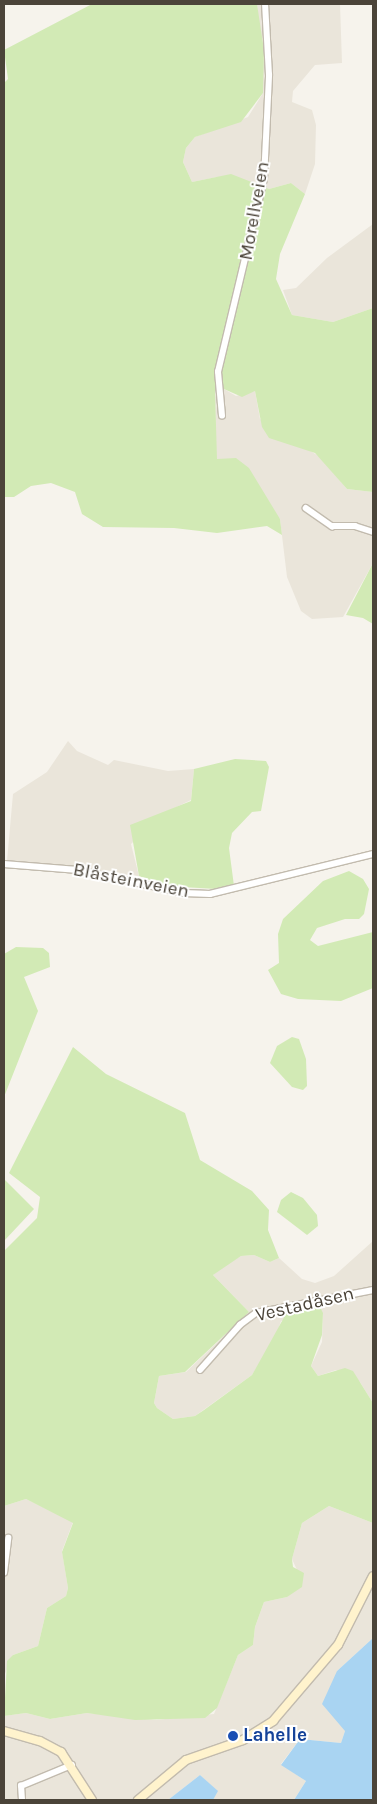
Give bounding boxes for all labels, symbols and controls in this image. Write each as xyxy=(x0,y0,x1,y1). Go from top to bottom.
street label: Morellveien xyxy=(235,160,275,262)
street label: Blåsteinveien xyxy=(71,859,191,903)
street label: Vestadåsen xyxy=(254,1283,356,1327)
place label: Lahelle xyxy=(243,1725,307,1747)
marker: Lahelle xyxy=(227,1730,239,1742)

